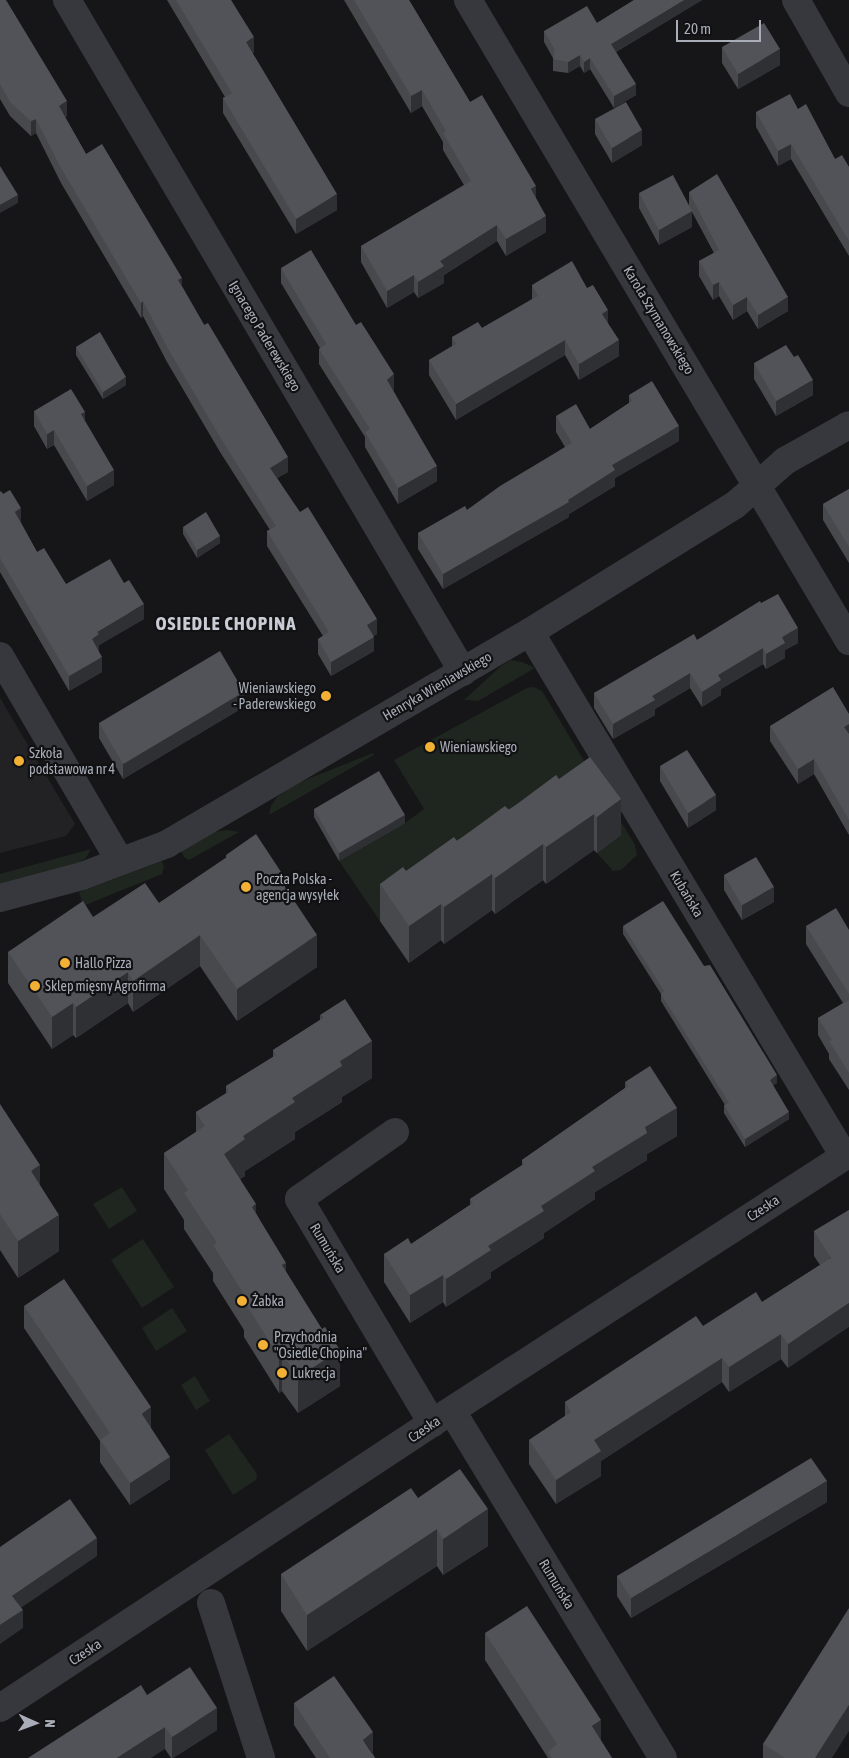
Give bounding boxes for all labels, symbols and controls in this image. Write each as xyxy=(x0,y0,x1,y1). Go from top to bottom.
scale bar xyxy=(679,10,764,42)
text: 20 m xyxy=(684,20,711,37)
street label: Karola Szymanowskiego xyxy=(620,263,698,377)
street label: Ignacego Paderewskiego xyxy=(225,278,305,394)
district label: OSIEDLE CHOPINA xyxy=(154,613,298,635)
street label: Henryka Wieniawskiego xyxy=(380,648,494,724)
place label: Wieniawskiego - Paderewskiego xyxy=(233,680,316,712)
marker: Wieniawskiego - Paderewskiego xyxy=(320,690,332,702)
place label: Wieniawskiego xyxy=(440,739,517,755)
marker: Wieniawskiego xyxy=(424,741,436,753)
place label: Szkoła podstawowa nr 4 xyxy=(29,745,115,778)
marker: Szkoła podstawowa nr 4 xyxy=(13,755,25,767)
street label: Kubańska xyxy=(667,868,707,920)
place label: Poczta Polska - agencja wysyłek xyxy=(256,871,339,904)
marker: Poczta Polska - agencja wysyłek xyxy=(240,881,252,893)
place label: Hallo Pizza xyxy=(75,955,132,971)
marker: Hallo Pizza xyxy=(59,957,71,969)
place label: Sklep mięsny Agrofirma xyxy=(45,978,166,994)
marker: Sklep mięsny Agrofirma xyxy=(29,980,41,992)
street label: Czeska xyxy=(744,1191,782,1225)
street label: Rumuńska xyxy=(307,1220,349,1276)
place label: Żabka xyxy=(252,1293,284,1309)
marker: Żabka xyxy=(236,1295,248,1307)
place label: Przychodnia "Osiedle Chopina" xyxy=(274,1329,367,1361)
marker: Przychodnia "Osiedle Chopina" xyxy=(256,1338,270,1352)
place label: Lukrecja xyxy=(292,1365,336,1381)
marker: Lukrecja xyxy=(276,1367,288,1379)
street label: Czeska xyxy=(405,1412,443,1446)
street label: Rumuńska xyxy=(536,1556,578,1612)
street label: Czeska xyxy=(66,1635,104,1669)
north arrow xyxy=(10,1698,60,1748)
text: N xyxy=(42,1719,58,1728)

